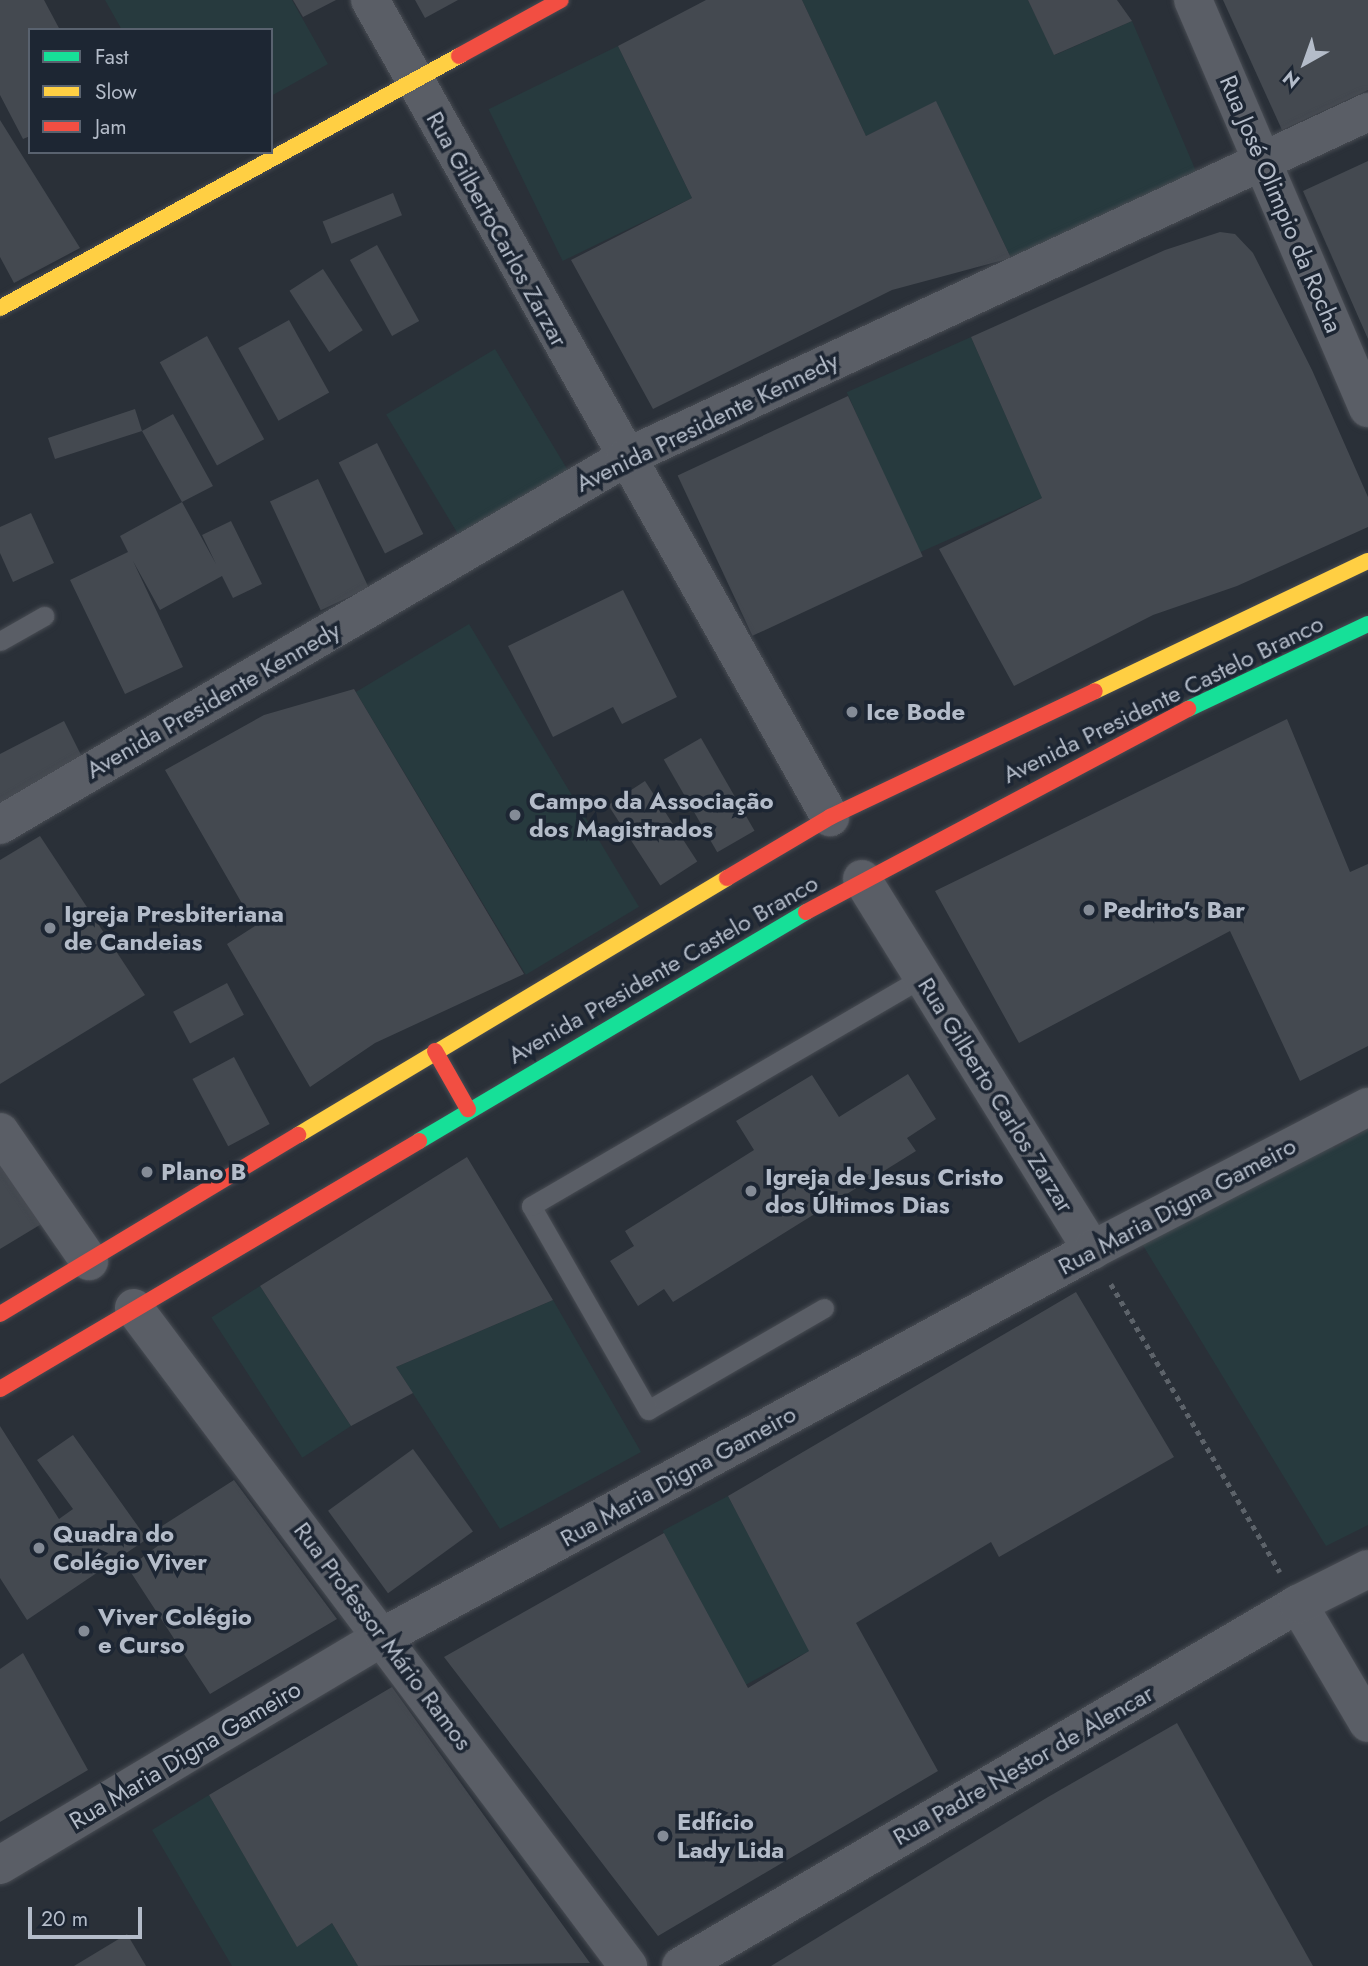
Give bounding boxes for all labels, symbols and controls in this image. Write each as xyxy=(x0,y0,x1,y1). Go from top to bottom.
legend xyxy=(28,28,273,154)
north arrow xyxy=(1270,28,1340,98)
text: Fast xyxy=(95,42,128,72)
text: N xyxy=(1277,64,1306,95)
street label: Rua José Olimpio da Rocha xyxy=(1214,71,1348,337)
text: Slow xyxy=(95,77,137,107)
street label: Rua GilbertoCarlos Zarzar xyxy=(420,106,574,352)
text: Jam xyxy=(95,112,127,142)
street label: Avenida Presidente Kennedy xyxy=(571,346,843,498)
street label: Avenida Presidente Castelo Branco xyxy=(998,609,1328,789)
street label: Avenida Presidente Kennedy xyxy=(81,615,345,785)
place label: Ice Bode xyxy=(866,698,965,726)
marker: Ice Bode xyxy=(844,704,860,720)
place label: Campo da Associação dos Magistrados xyxy=(529,787,774,843)
marker: Campo da Associação dos Magistrados xyxy=(507,807,523,823)
street label: Avenida Presidente Castelo Branco xyxy=(503,868,823,1070)
place label: Pedrito's Bar xyxy=(1103,896,1245,924)
place label: Igreja Presbiteriana de Candeias xyxy=(64,900,284,956)
marker: Pedrito's Bar xyxy=(1081,902,1097,918)
marker: Igreja Presbiteriana de Candeias xyxy=(42,920,58,936)
street label: Rua Gilberto Carlos Zarzar xyxy=(912,972,1080,1218)
street label: Rua Maria Digna Gameiro xyxy=(1053,1131,1301,1281)
place label: Plano B xyxy=(161,1158,246,1186)
place label: Igreja de Jesus Cristo dos Últimos Dias xyxy=(765,1163,1004,1219)
marker: Plano B xyxy=(139,1164,155,1180)
marker: Igreja de Jesus Cristo dos Últimos Dias xyxy=(743,1183,759,1199)
street label: Rua Maria Digna Gameiro xyxy=(555,1399,801,1553)
street label: Rua Professor Mário Ramos xyxy=(288,1516,478,1756)
place label: Quadra do Colégio Viver xyxy=(53,1520,207,1576)
marker: Quadra do Colégio Viver xyxy=(31,1540,47,1556)
place label: Viver Colégio e Curso xyxy=(98,1603,252,1659)
marker: Viver Colégio e Curso xyxy=(76,1623,92,1639)
street label: Rua Maria Digna Gameiro xyxy=(64,1674,306,1836)
street label: Rua Padre Nestor de Alencar xyxy=(888,1679,1158,1851)
place label: Edfício Lady Lida xyxy=(677,1808,784,1864)
marker: Edfício Lady Lida xyxy=(655,1828,671,1844)
scale bar xyxy=(32,1892,145,1936)
text: 20 m xyxy=(41,1904,88,1934)

